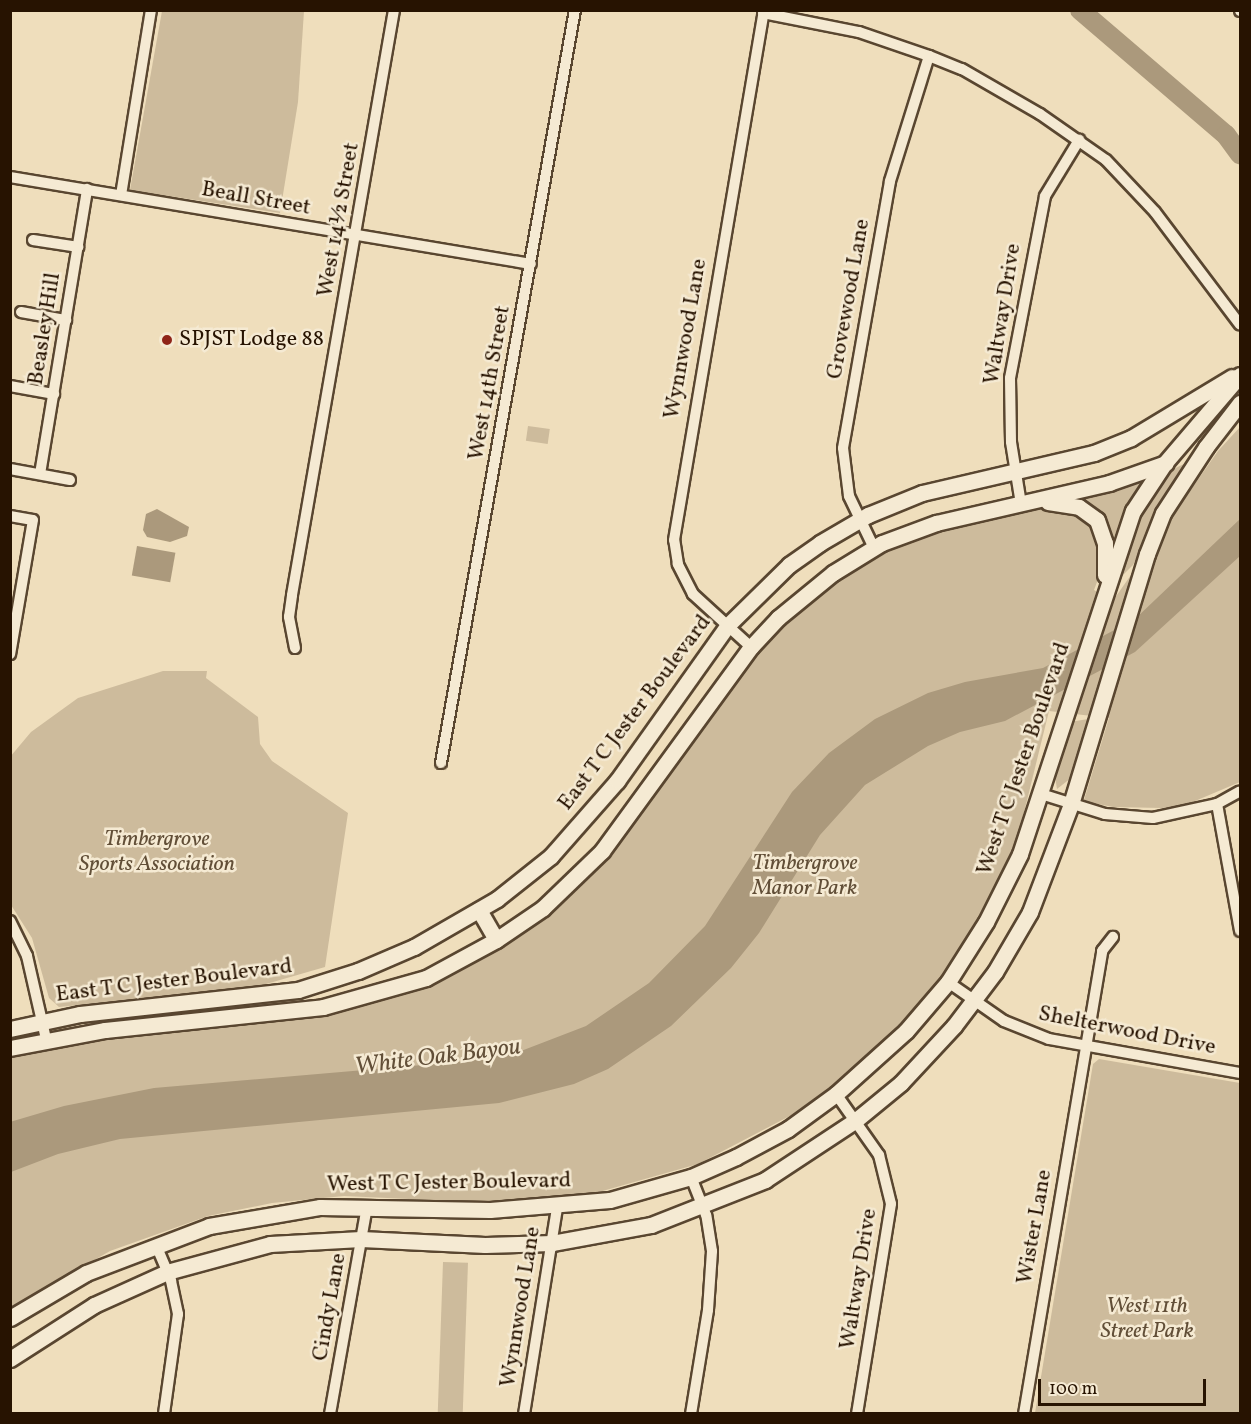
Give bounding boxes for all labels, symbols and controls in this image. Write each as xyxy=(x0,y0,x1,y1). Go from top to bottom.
street label: West 14½ Street xyxy=(312,141,366,299)
street label: Beall Street xyxy=(199,176,313,222)
street label: Grovewood Lane xyxy=(822,217,876,381)
street label: Waltway Drive xyxy=(979,241,1027,387)
street label: Wynnwood Lane xyxy=(659,257,713,421)
street label: Beasley Hill xyxy=(23,271,67,387)
street label: West 14th Street xyxy=(463,303,517,463)
place label: SPJST Lodge 88 xyxy=(179,327,325,353)
marker: SPJST Lodge 88 xyxy=(160,333,174,347)
street label: East T C Jester Boulevard xyxy=(552,610,718,816)
street label: West T C Jester Boulevard xyxy=(972,639,1076,879)
park label: Timbergrove Sports Association xyxy=(79,826,235,878)
park label: Timbergrove Manor Park xyxy=(752,850,858,902)
street label: East T C Jester Boulevard xyxy=(54,953,294,1009)
street label: Shelterwood Drive xyxy=(1036,1001,1218,1061)
water label: White Oak Bayou xyxy=(353,1034,523,1082)
street label: West T C Jester Boulevard xyxy=(326,1168,572,1198)
street label: Wister Lane xyxy=(1012,1168,1058,1286)
street label: Waltway Drive xyxy=(835,1206,883,1352)
street label: Wynnwood Lane xyxy=(495,1225,547,1389)
street label: Cindy Lane xyxy=(307,1251,353,1363)
park label: West 11th Street Park xyxy=(1100,1293,1194,1344)
scale bar xyxy=(1041,1367,1209,1405)
text: 100 m xyxy=(1049,1377,1098,1402)

